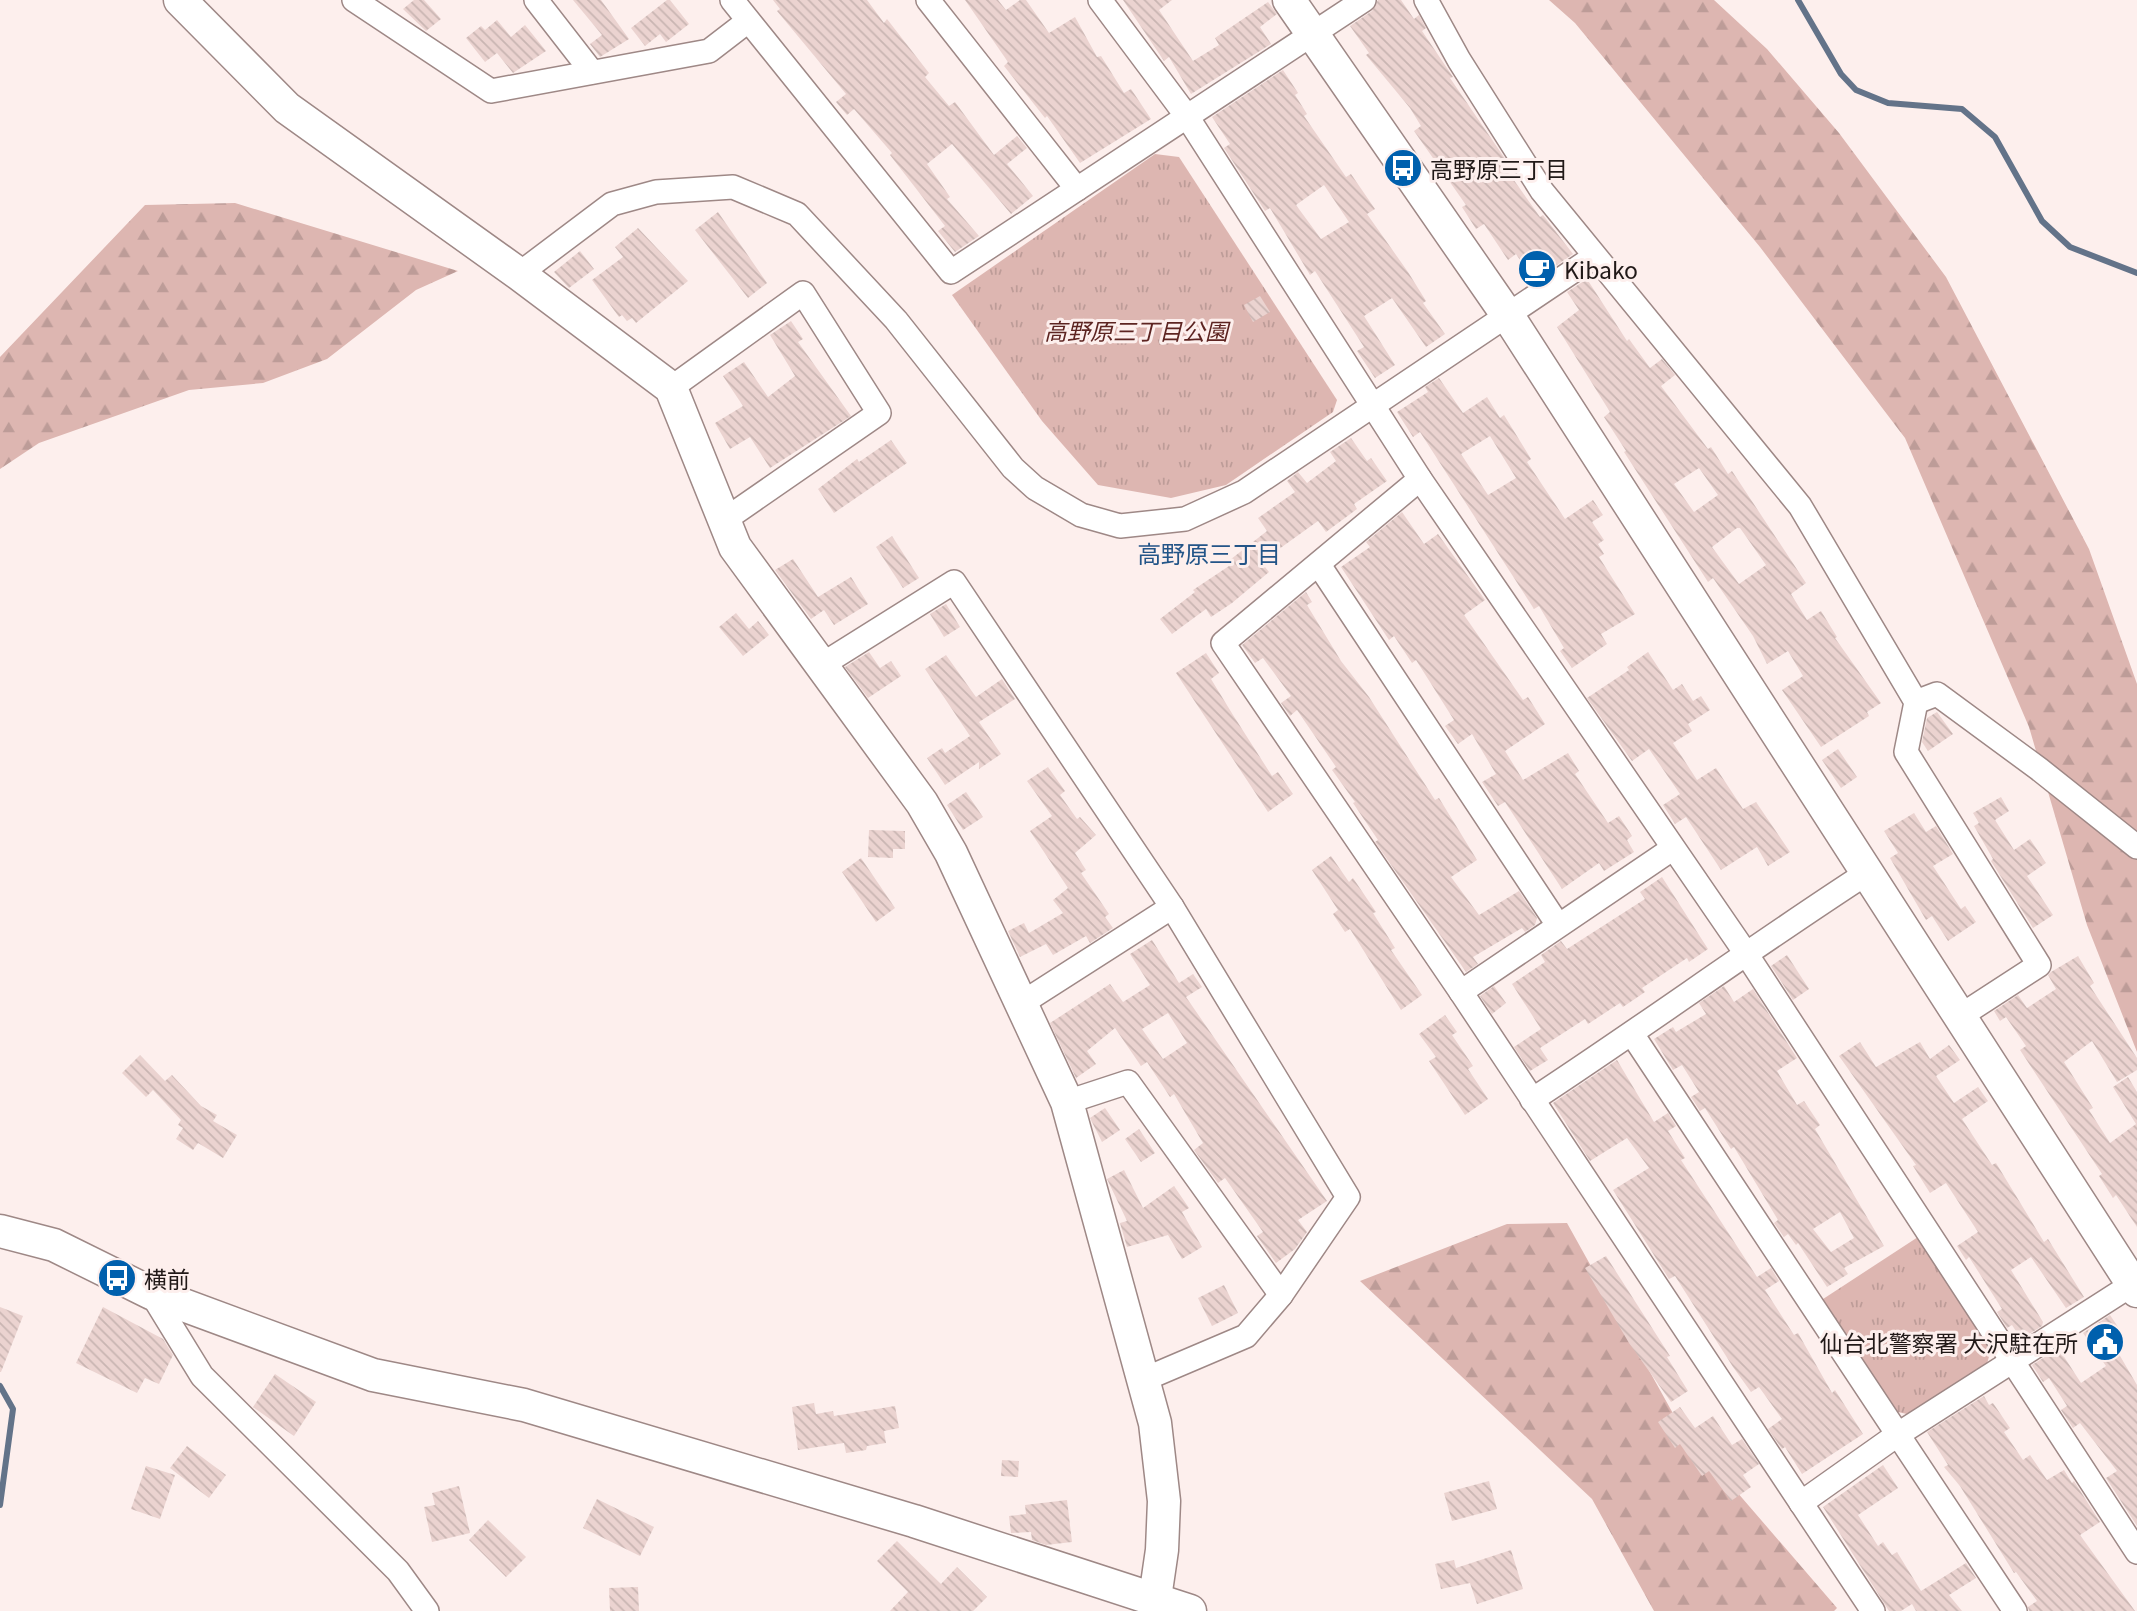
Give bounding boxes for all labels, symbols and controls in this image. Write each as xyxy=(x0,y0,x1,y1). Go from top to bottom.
bus stop icon: 高野原三丁目 xyxy=(1382,147,1424,189)
place label: 高野原三丁目 xyxy=(1430,151,1568,185)
cafe icon: Kibako xyxy=(1516,248,1558,290)
place label: Kibako xyxy=(1564,252,1638,286)
park label: 高野原三丁目公園 xyxy=(1044,313,1231,347)
district label: 高野原三丁目 xyxy=(1137,535,1281,570)
bus stop icon: 横前 xyxy=(96,1257,138,1299)
place label: 横前 xyxy=(144,1261,190,1295)
public building icon: 仙台北警察署 大沢駐在所 xyxy=(2084,1321,2126,1363)
place label: 仙台北警察署 大沢駐在所 xyxy=(1820,1325,2078,1359)

